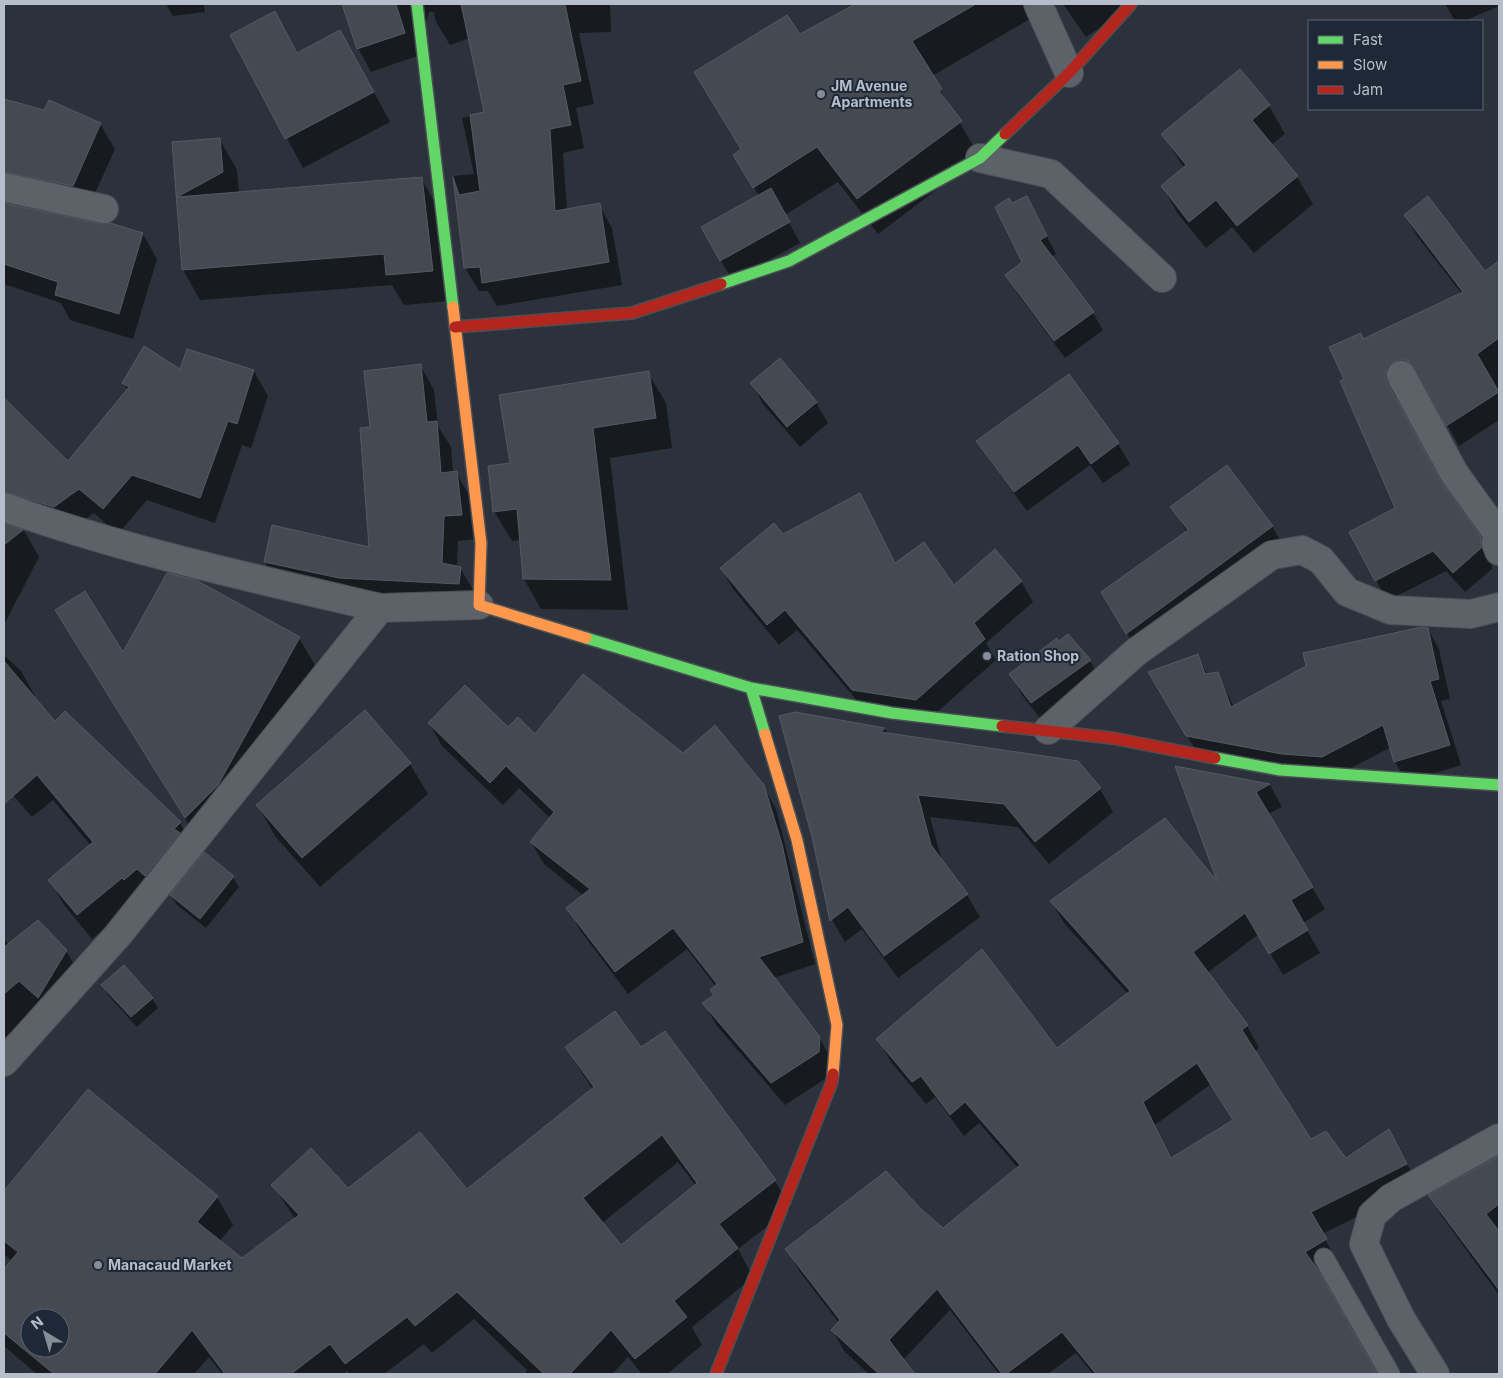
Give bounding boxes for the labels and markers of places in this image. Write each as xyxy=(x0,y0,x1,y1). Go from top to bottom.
place label: JM Avenue Apartments xyxy=(831,77,913,110)
marker: JM Avenue Apartments xyxy=(815,88,827,100)
place label: Ration Shop xyxy=(997,647,1079,664)
marker: Ration Shop xyxy=(981,650,993,662)
place label: Manacaud Market xyxy=(108,1256,232,1273)
marker: Manacaud Market xyxy=(92,1259,104,1271)

